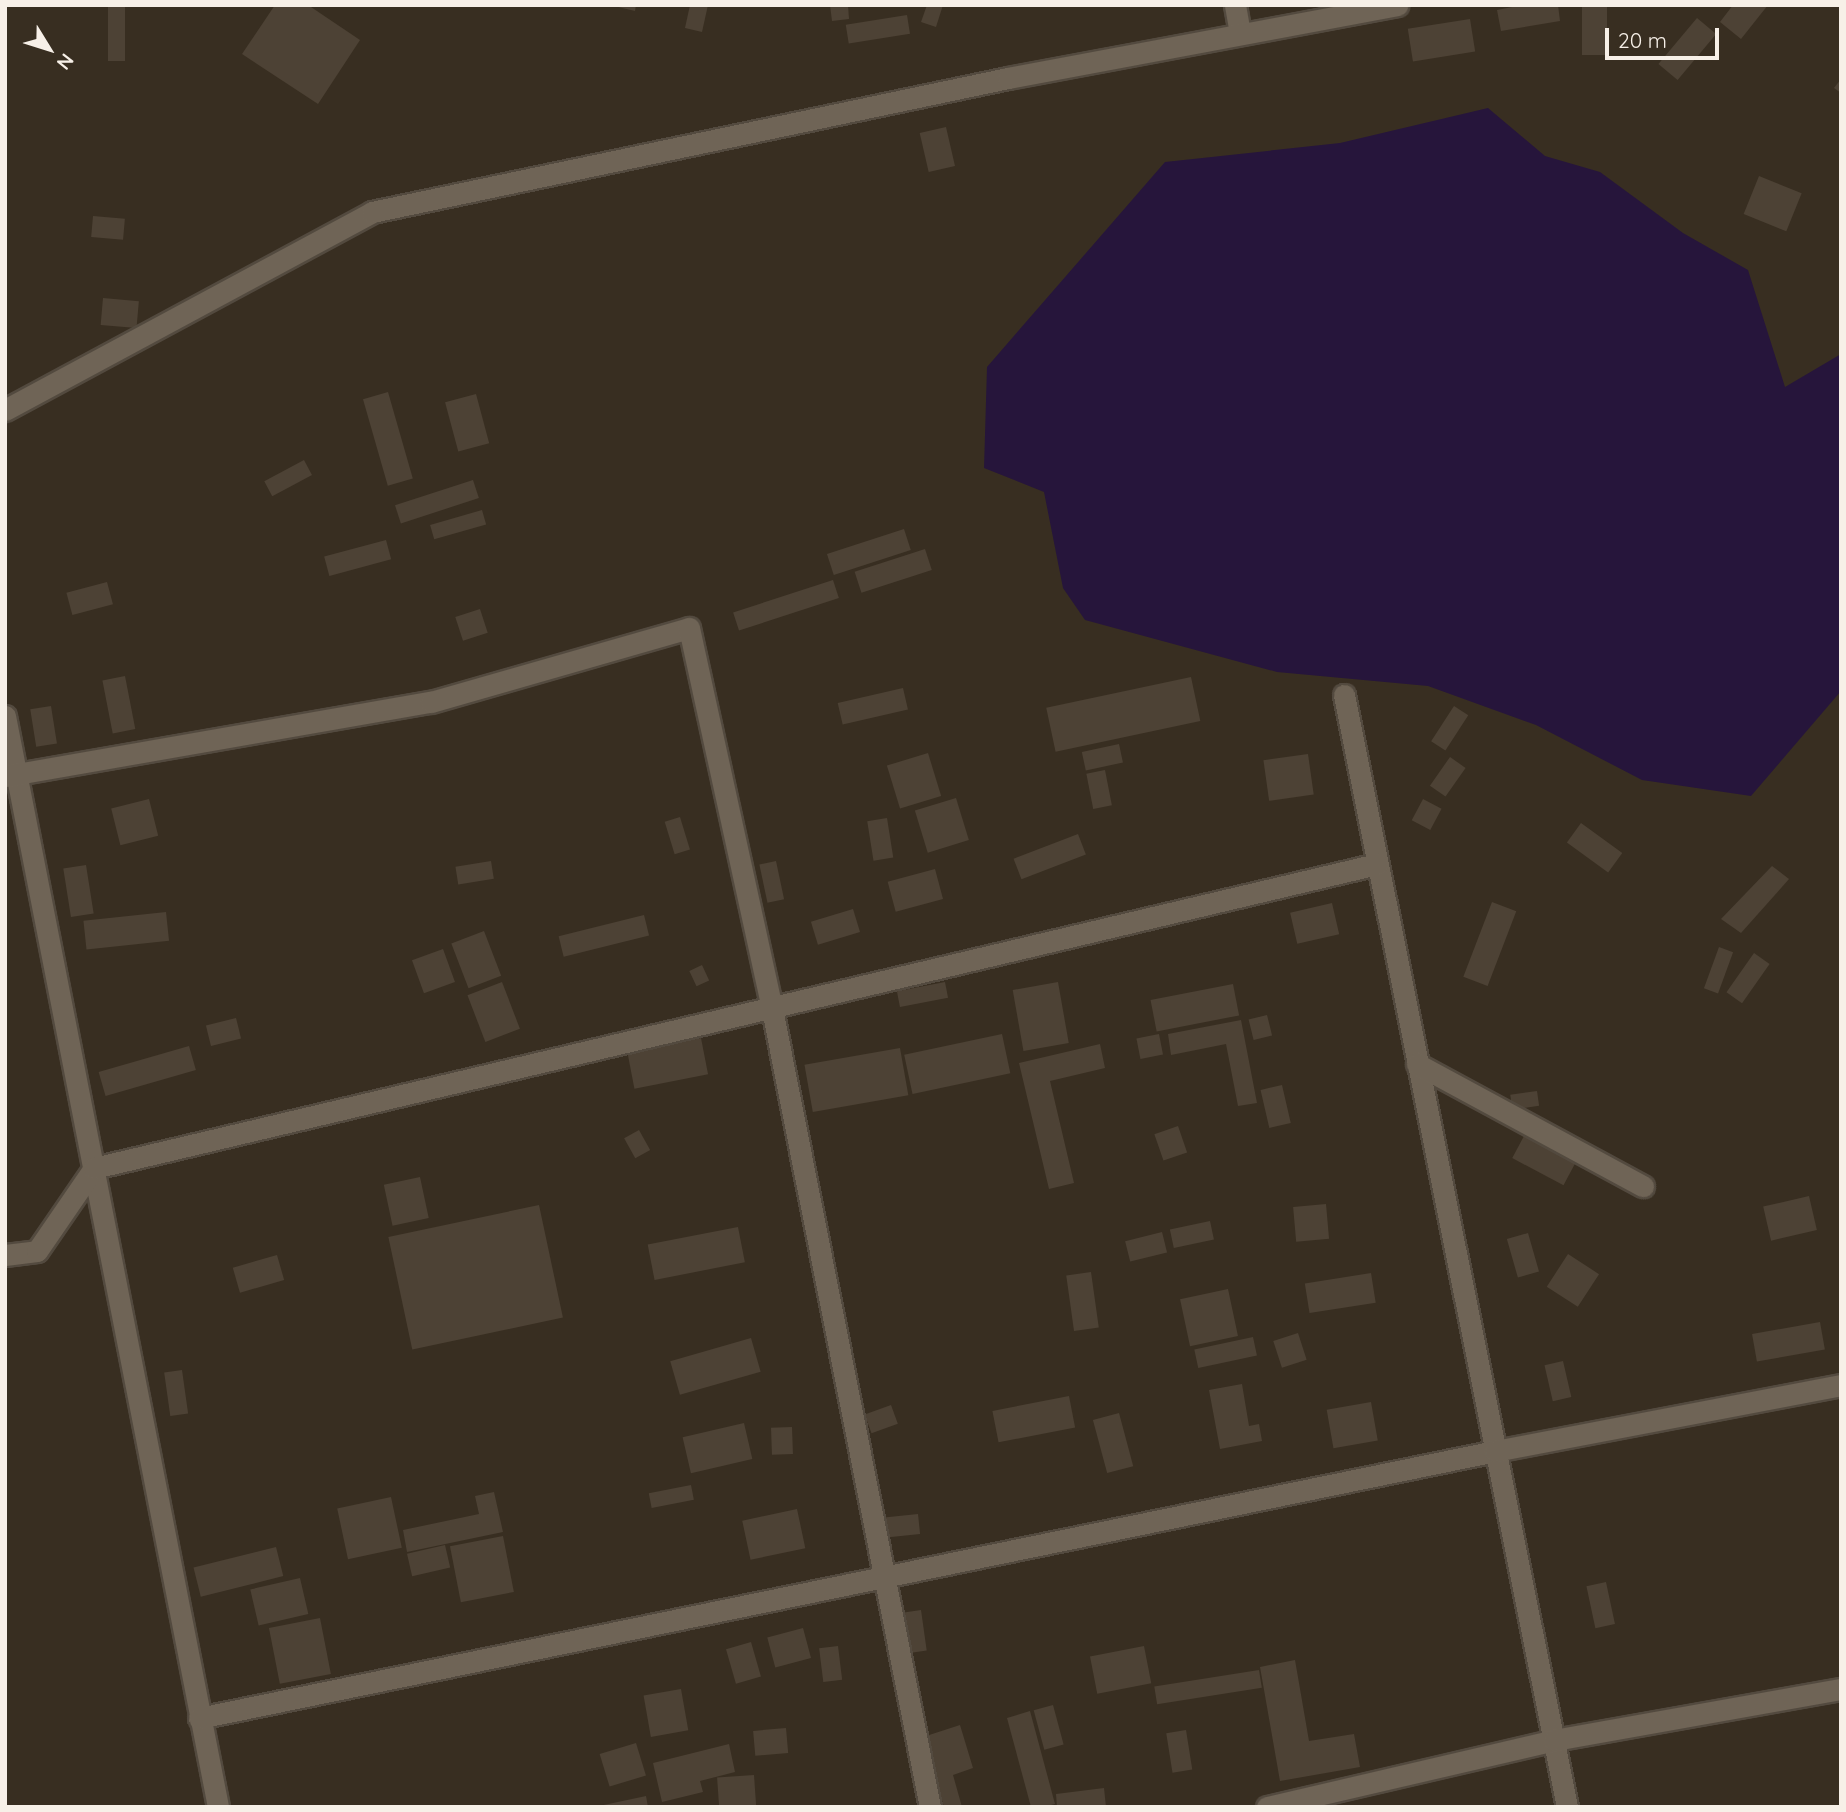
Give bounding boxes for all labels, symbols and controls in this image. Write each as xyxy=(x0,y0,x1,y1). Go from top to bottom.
north arrow xyxy=(14,14,84,84)
scale bar xyxy=(1608,14,1722,58)
text: 20 m xyxy=(1618,27,1667,53)
text: N xyxy=(52,49,79,75)

